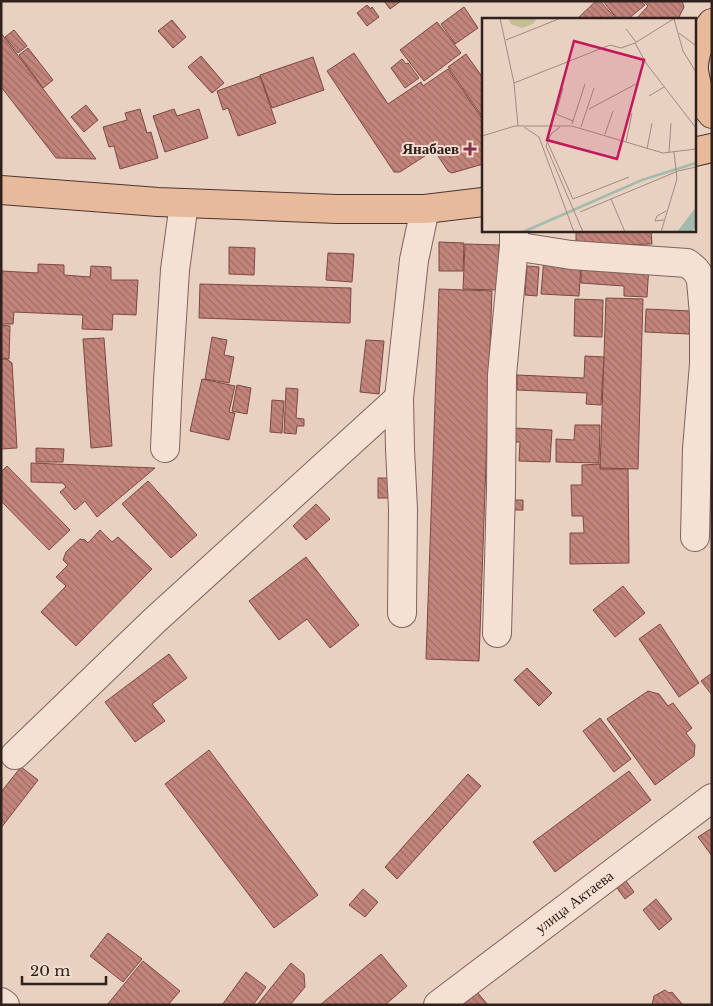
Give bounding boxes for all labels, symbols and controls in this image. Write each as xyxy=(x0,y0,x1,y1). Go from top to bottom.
inset map xyxy=(482,18,696,231)
place label: Янабаев xyxy=(402,139,459,158)
marker: Янабаев xyxy=(463,142,477,156)
street label: улица Актаева xyxy=(531,866,617,937)
scale bar xyxy=(22,954,106,986)
text: 20 m xyxy=(30,961,70,980)

